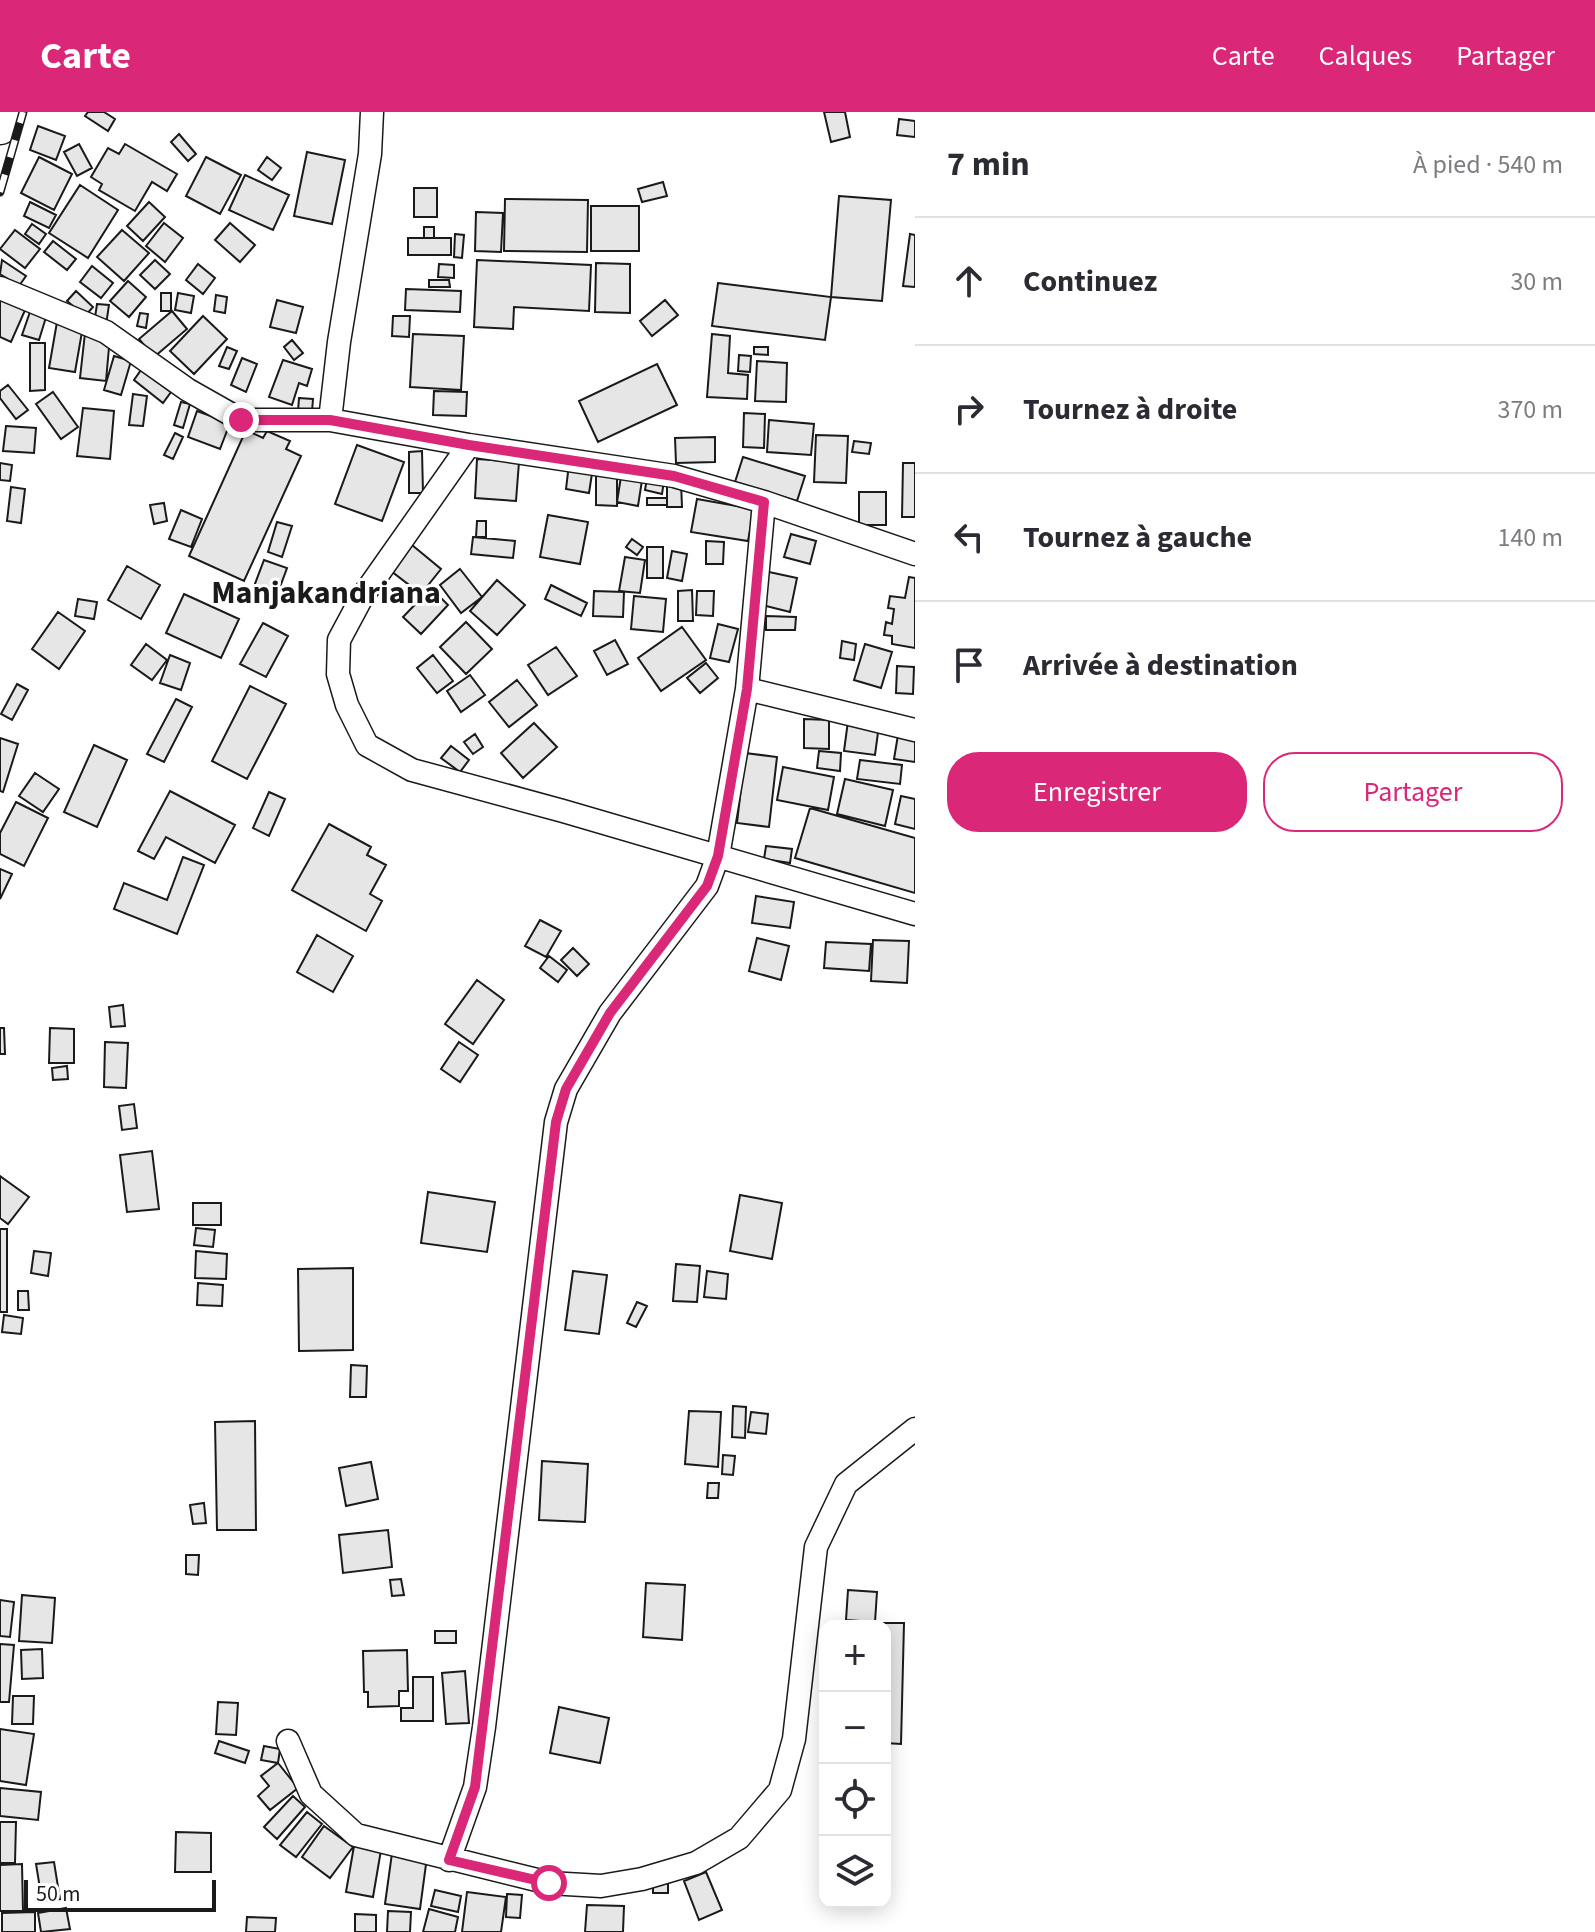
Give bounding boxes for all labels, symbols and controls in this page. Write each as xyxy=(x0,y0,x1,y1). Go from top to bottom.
text: Carte xyxy=(40,29,131,83)
text: Carte xyxy=(1212,36,1275,76)
text: Calques xyxy=(1319,36,1412,76)
text: Partager xyxy=(1456,36,1555,76)
text: 7 min xyxy=(947,140,1030,189)
text: À pied · 540 m xyxy=(1413,146,1563,183)
icon: ahead xyxy=(947,259,991,303)
text: Continuez xyxy=(1023,260,1157,303)
text: 30 m xyxy=(1510,263,1563,300)
icon: right xyxy=(947,387,991,431)
text: Tournez à droite xyxy=(1023,388,1237,431)
text: 370 m xyxy=(1497,391,1563,428)
route end xyxy=(223,402,259,438)
icon: left xyxy=(947,515,991,559)
text: Tournez à gauche xyxy=(1023,516,1252,559)
text: 140 m xyxy=(1497,519,1563,556)
district label: Manjakandriana xyxy=(211,570,441,616)
icon: arrive xyxy=(947,643,991,687)
text: Arrivée à destination xyxy=(1023,644,1298,687)
button: Enregistrer xyxy=(947,752,1247,832)
button: Partager xyxy=(1263,752,1563,832)
map controls xyxy=(819,1620,891,1908)
button: + xyxy=(819,1620,891,1692)
button: − xyxy=(819,1692,891,1764)
button: locate xyxy=(819,1764,891,1836)
button: layers xyxy=(819,1836,891,1908)
route start xyxy=(531,1865,567,1901)
scale bar xyxy=(24,1876,216,1912)
text: 50 m xyxy=(36,1878,81,1910)

